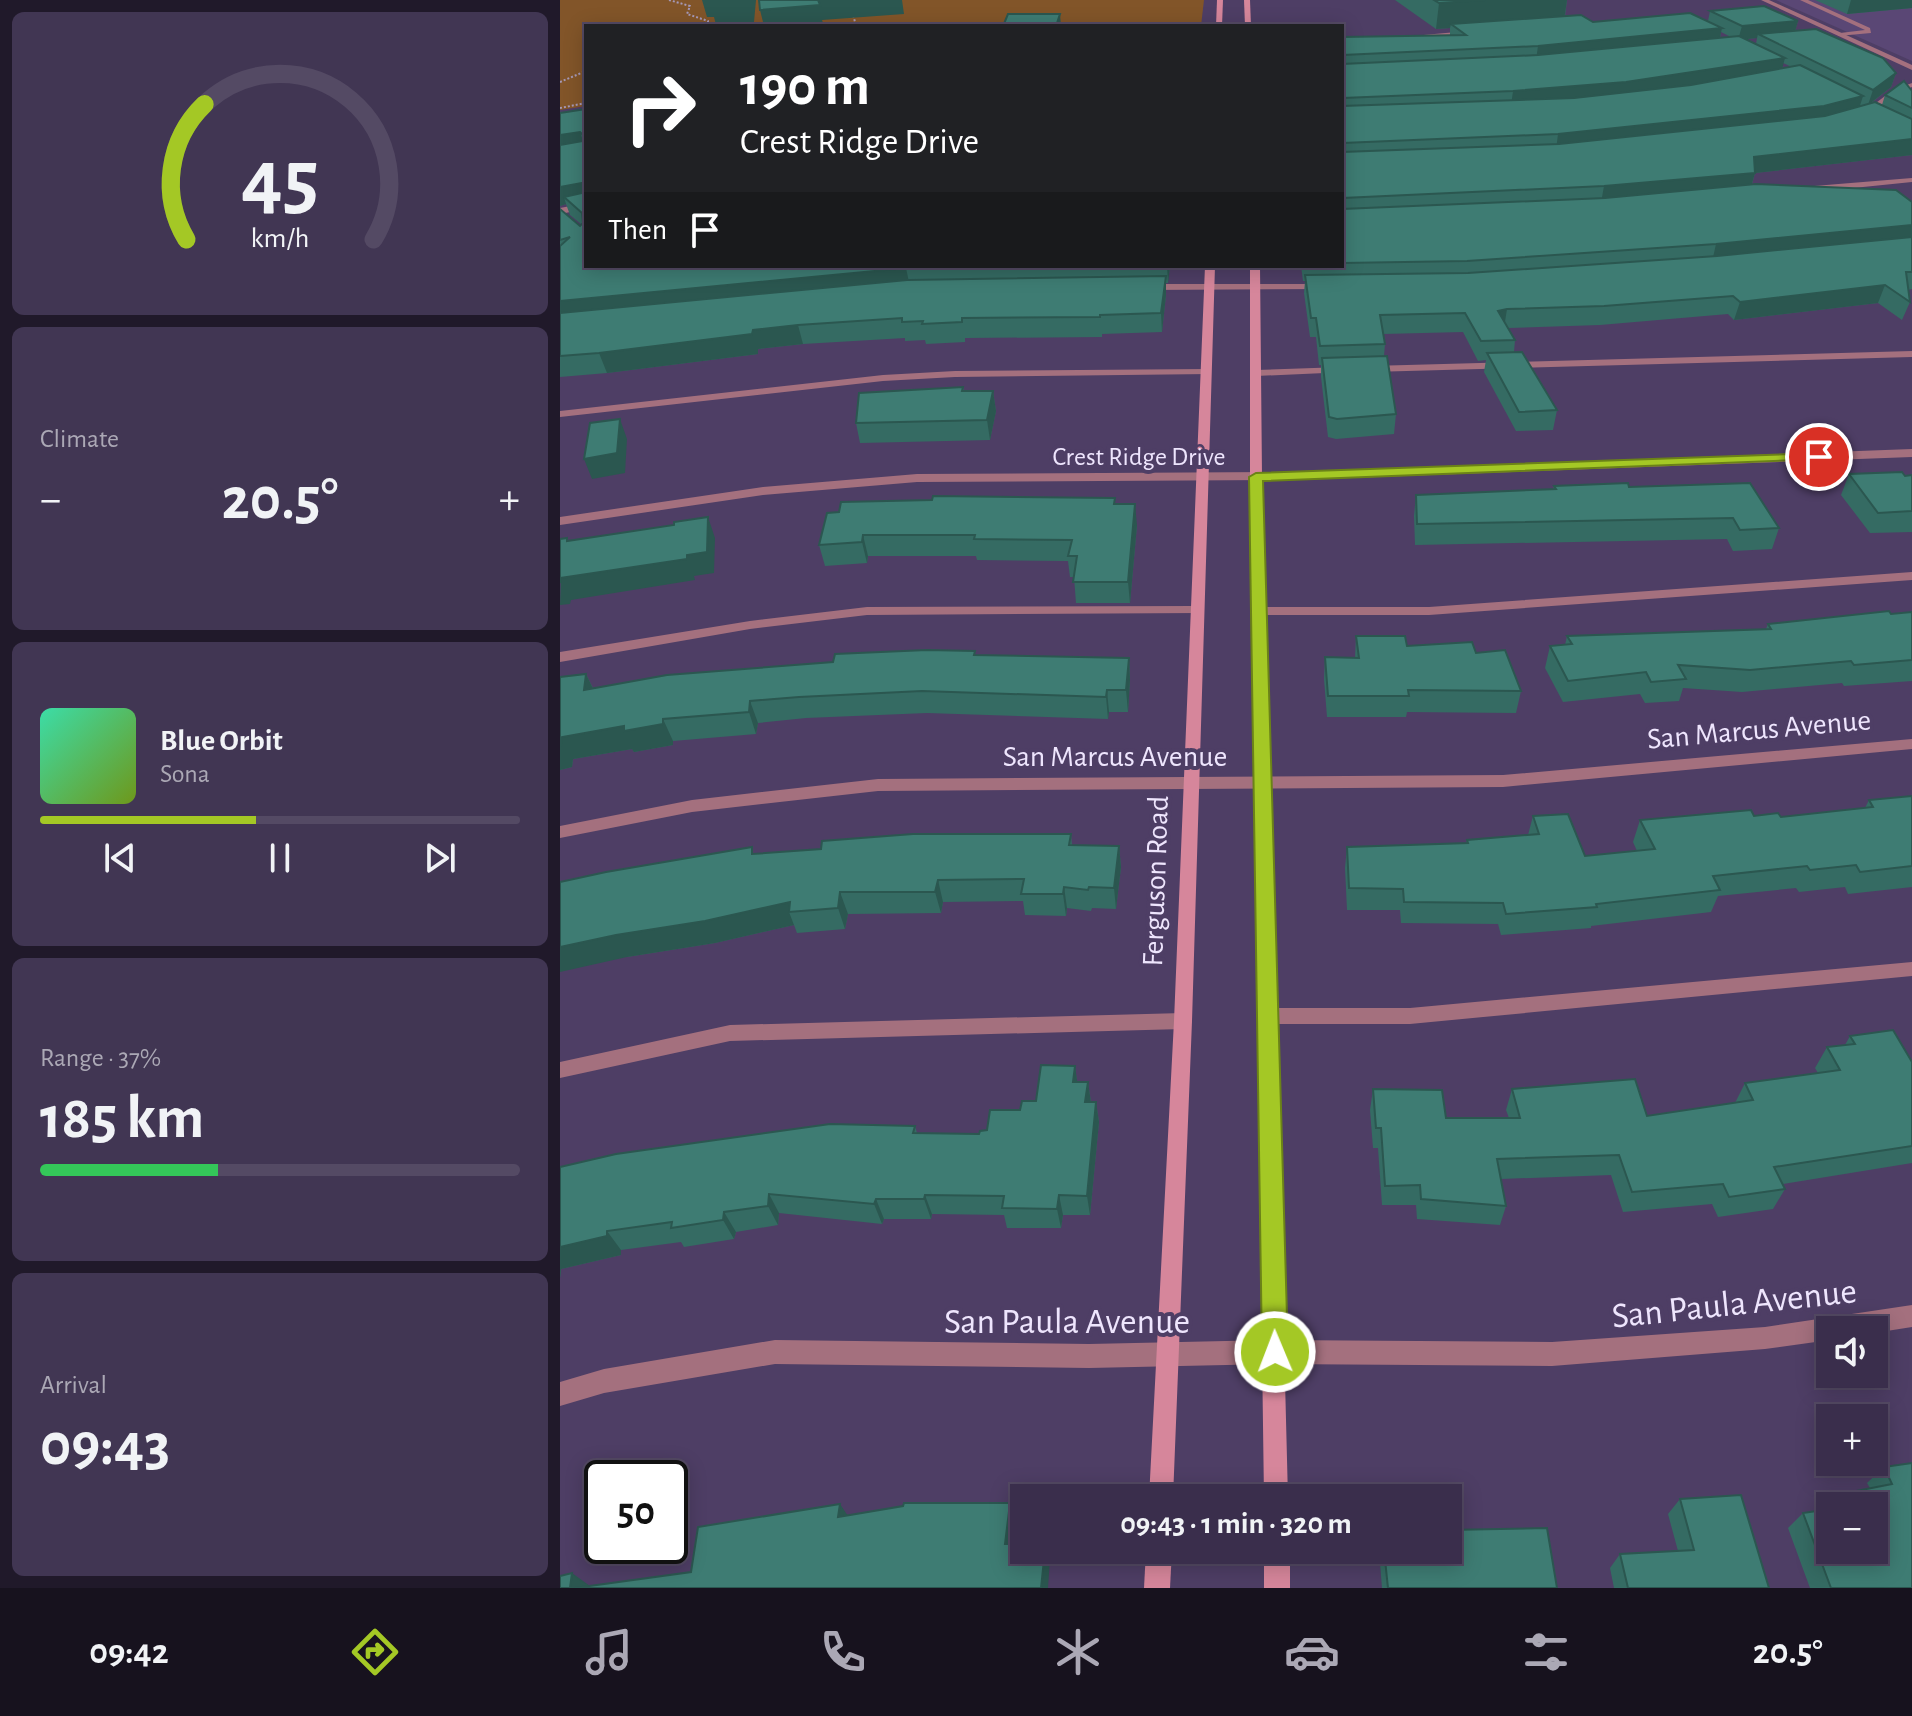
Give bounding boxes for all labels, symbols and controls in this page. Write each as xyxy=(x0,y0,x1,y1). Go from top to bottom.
icon: right xyxy=(608,56,712,160)
text: 190 m xyxy=(740,59,870,115)
text: Crest Ridge Drive xyxy=(740,124,979,160)
text: 45 xyxy=(241,138,319,222)
icon: arrive xyxy=(683,208,727,252)
text: Then xyxy=(608,215,667,245)
text: km/h xyxy=(251,224,309,253)
pin xyxy=(1785,423,1853,491)
text: Climate xyxy=(40,426,119,452)
icon: arrive xyxy=(1797,435,1841,479)
street label: Crest Ridge Drive xyxy=(1053,444,1225,470)
text: 20.5° xyxy=(222,470,338,530)
text: − xyxy=(40,478,61,522)
text: + xyxy=(499,478,520,522)
street label: San Marcus Avenue xyxy=(1646,705,1872,755)
text: Blue Orbit xyxy=(160,726,283,756)
street label: San Marcus Avenue xyxy=(1003,742,1227,772)
text: Sona xyxy=(160,761,210,787)
street label: Ferguson Road xyxy=(1138,795,1174,967)
icon: previous xyxy=(98,836,142,880)
icon: pause xyxy=(258,836,302,880)
icon: next xyxy=(418,836,462,880)
text: Range · 37% xyxy=(40,1045,161,1071)
text: 185 km xyxy=(40,1089,204,1149)
street label: San Paula Avenue xyxy=(1610,1273,1859,1335)
street label: San Paula Avenue xyxy=(944,1304,1190,1340)
position arrow xyxy=(1233,1310,1317,1394)
map controls xyxy=(1816,1316,1888,1564)
button: sound xyxy=(1816,1316,1888,1388)
text: Arrival xyxy=(40,1372,107,1398)
button: + xyxy=(1816,1404,1888,1476)
text: 09:43 xyxy=(40,1416,170,1476)
speed limit sign: 50 xyxy=(584,1460,688,1564)
button: − xyxy=(1816,1492,1888,1564)
text: 09:43 · 1 min · 320 m xyxy=(1120,1509,1352,1539)
icon: directions xyxy=(347,1624,403,1680)
icon: music xyxy=(581,1624,637,1680)
icon: phone xyxy=(815,1624,871,1680)
icon: climate xyxy=(1050,1624,1106,1680)
icon: car xyxy=(1284,1624,1340,1680)
icon: filters xyxy=(1518,1624,1574,1680)
text: 09:42 xyxy=(89,1634,169,1670)
text: 20.5° xyxy=(1753,1634,1823,1670)

